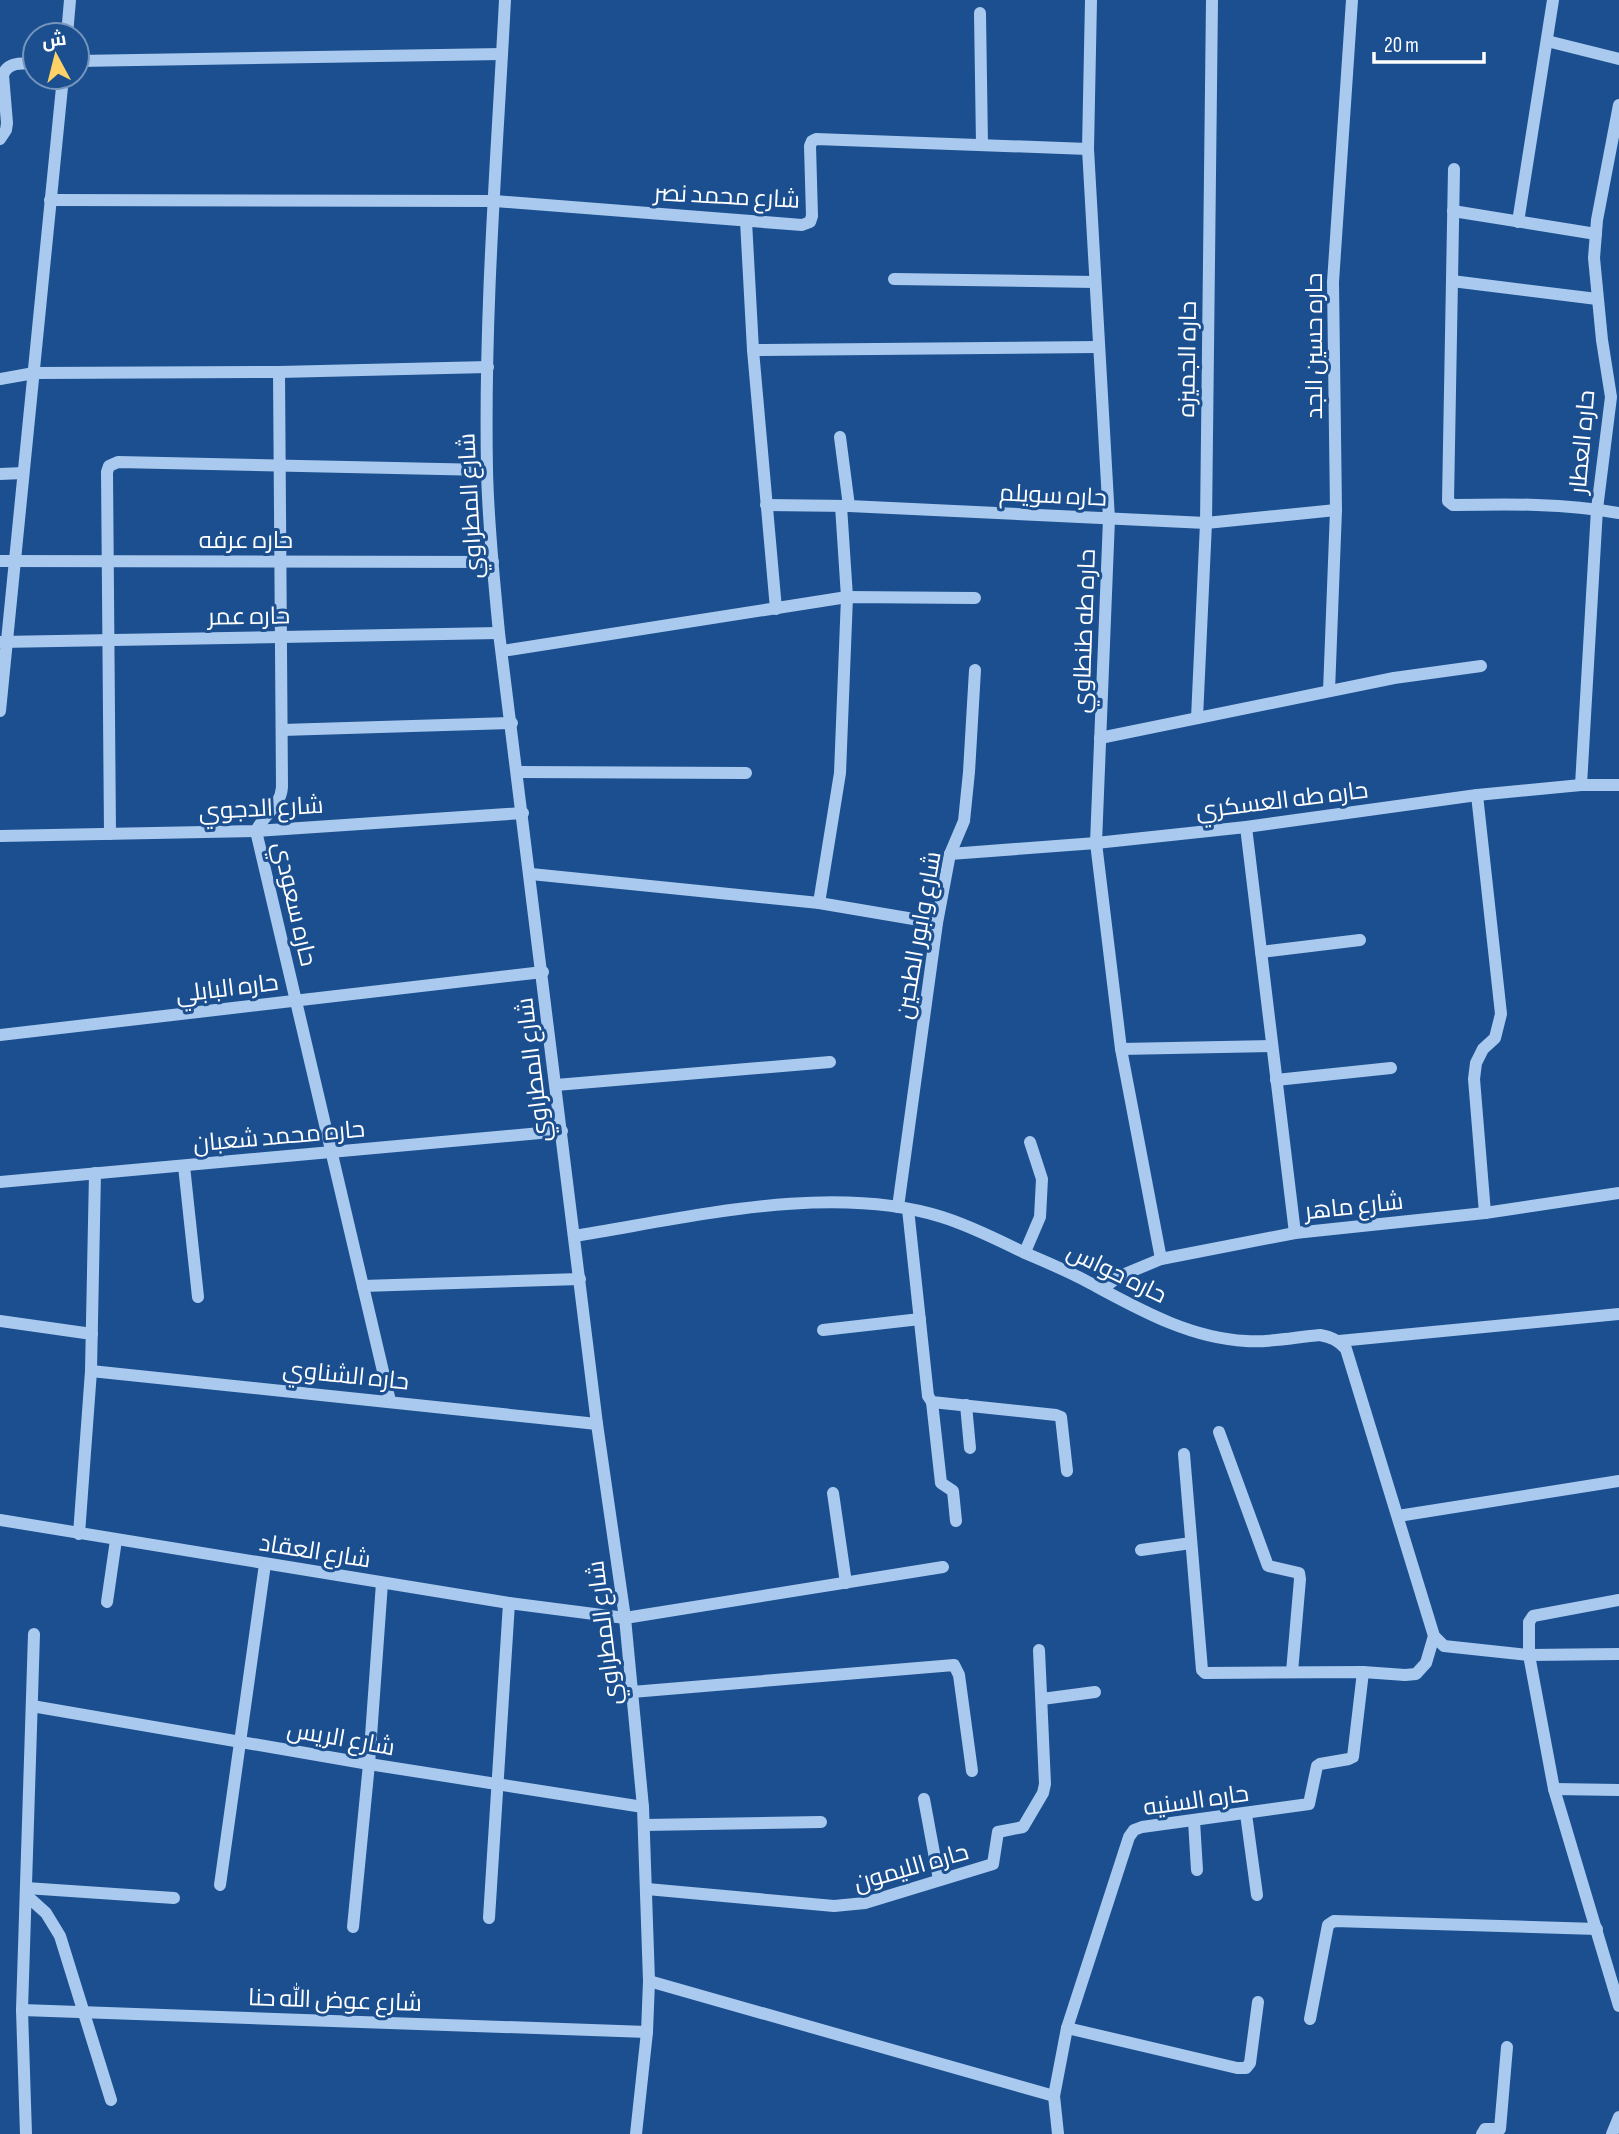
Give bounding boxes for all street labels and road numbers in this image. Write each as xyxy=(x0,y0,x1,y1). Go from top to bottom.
street label: شارع محمد نصر xyxy=(651,178,801,216)
street label: حاره حسين الجد xyxy=(1300,273,1329,419)
street label: حاره الجميزه xyxy=(1172,300,1203,418)
street label: حاره العطار xyxy=(1563,389,1601,497)
street label: شارع المطراوي xyxy=(452,432,492,580)
street label: حاره سويلم xyxy=(998,478,1108,514)
street label: حاره عرفه xyxy=(199,526,293,555)
street label: حاره طه طنطاوي xyxy=(1067,548,1105,714)
street label: حاره عمر xyxy=(206,601,290,632)
street label: حاره طه العسكري xyxy=(1194,776,1370,828)
street label: شارع الدجوي xyxy=(198,791,324,829)
street label: حاره سعودي xyxy=(263,839,323,970)
street label: شارع وابور الطحين xyxy=(889,849,948,1021)
street label: حاره البابلي xyxy=(174,968,281,1013)
street label: شارع المطراوي xyxy=(510,995,560,1144)
street label: حاره محمد شعبان xyxy=(192,1115,366,1158)
street label: شارع ماهر xyxy=(1301,1187,1405,1227)
street label: حاره حواس xyxy=(1062,1237,1171,1310)
street label: حاره الشناوي xyxy=(281,1354,411,1400)
street label: شارع العقاد xyxy=(257,1528,373,1576)
street label: شارع المطراوي xyxy=(581,1558,631,1707)
street label: شارع الريس xyxy=(285,1715,397,1763)
street label: حاره السنيه xyxy=(1141,1779,1251,1822)
street label: حاره الليمون xyxy=(850,1837,972,1898)
street label: شارع عوض الله حنا xyxy=(248,1981,422,2019)

